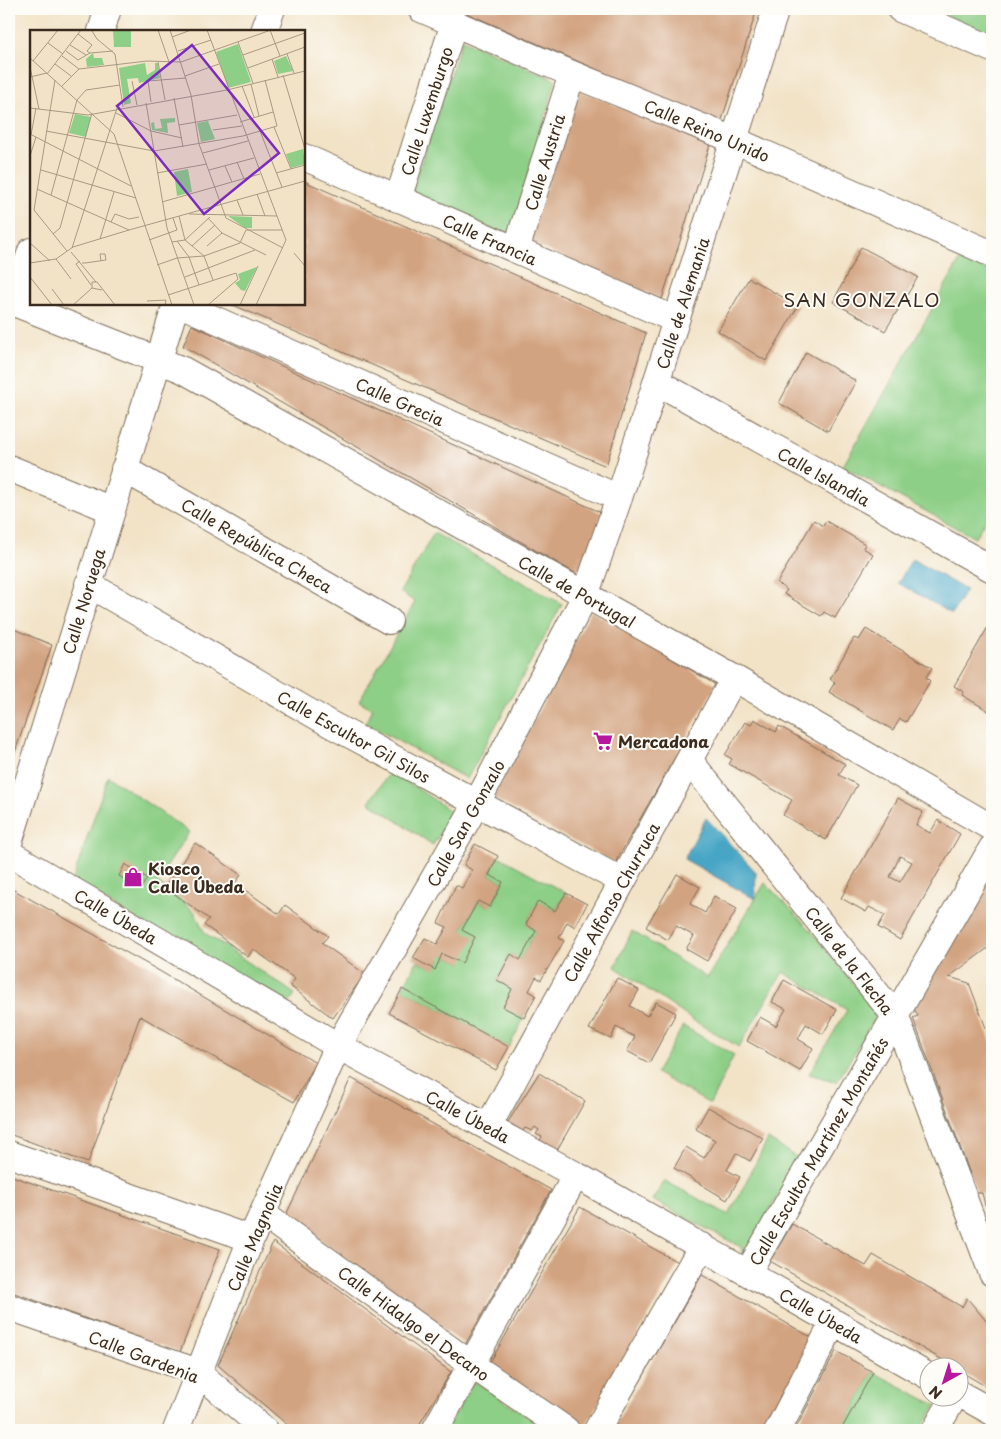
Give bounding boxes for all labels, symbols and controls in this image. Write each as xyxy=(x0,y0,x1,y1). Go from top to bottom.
inset map xyxy=(30,30,305,305)
street label: Calle Luxemburgo xyxy=(394,43,458,179)
street label: Calle Reino Unido xyxy=(640,93,774,167)
street label: Calle Austria xyxy=(518,111,570,213)
street label: Calle Francia xyxy=(439,207,541,271)
street label: Calle de Alemania xyxy=(649,234,715,372)
district label: SAN GONZALO xyxy=(783,285,941,313)
street label: Calle Grecia xyxy=(352,371,448,431)
street label: Calle Islandia xyxy=(773,441,875,511)
street label: Calle República Checa xyxy=(177,492,337,598)
street label: Calle Noruega xyxy=(56,545,110,657)
street label: Calle de Portugal xyxy=(514,549,640,633)
street label: Calle Escultor Gil Silos xyxy=(273,684,435,788)
place label: Mercadona xyxy=(618,729,709,753)
supermarket icon: Mercadona xyxy=(592,730,614,752)
street label: Calle San Gonzalo xyxy=(420,755,510,891)
street label: Calle Alfonso Churruca xyxy=(557,818,665,986)
place label: Kiosco Calle Úbeda xyxy=(148,856,244,898)
shop icon: Kiosco Calle Úbeda xyxy=(122,866,144,888)
street label: Calle Úbeda xyxy=(70,883,162,950)
street label: Calle de la Flecha xyxy=(800,901,900,1019)
street label: Calle Escultor Martínez Montañés xyxy=(743,1032,893,1270)
street label: Calle Úbeda xyxy=(422,1084,515,1148)
street label: Calle Magnolia xyxy=(220,1179,288,1295)
street label: Calle Hidalgo el Decano xyxy=(333,1260,495,1386)
street label: Calle Úbeda xyxy=(775,1282,867,1349)
street label: Calle Gardenia xyxy=(85,1324,203,1388)
north arrow xyxy=(918,1356,968,1406)
text: N xyxy=(925,1381,946,1404)

